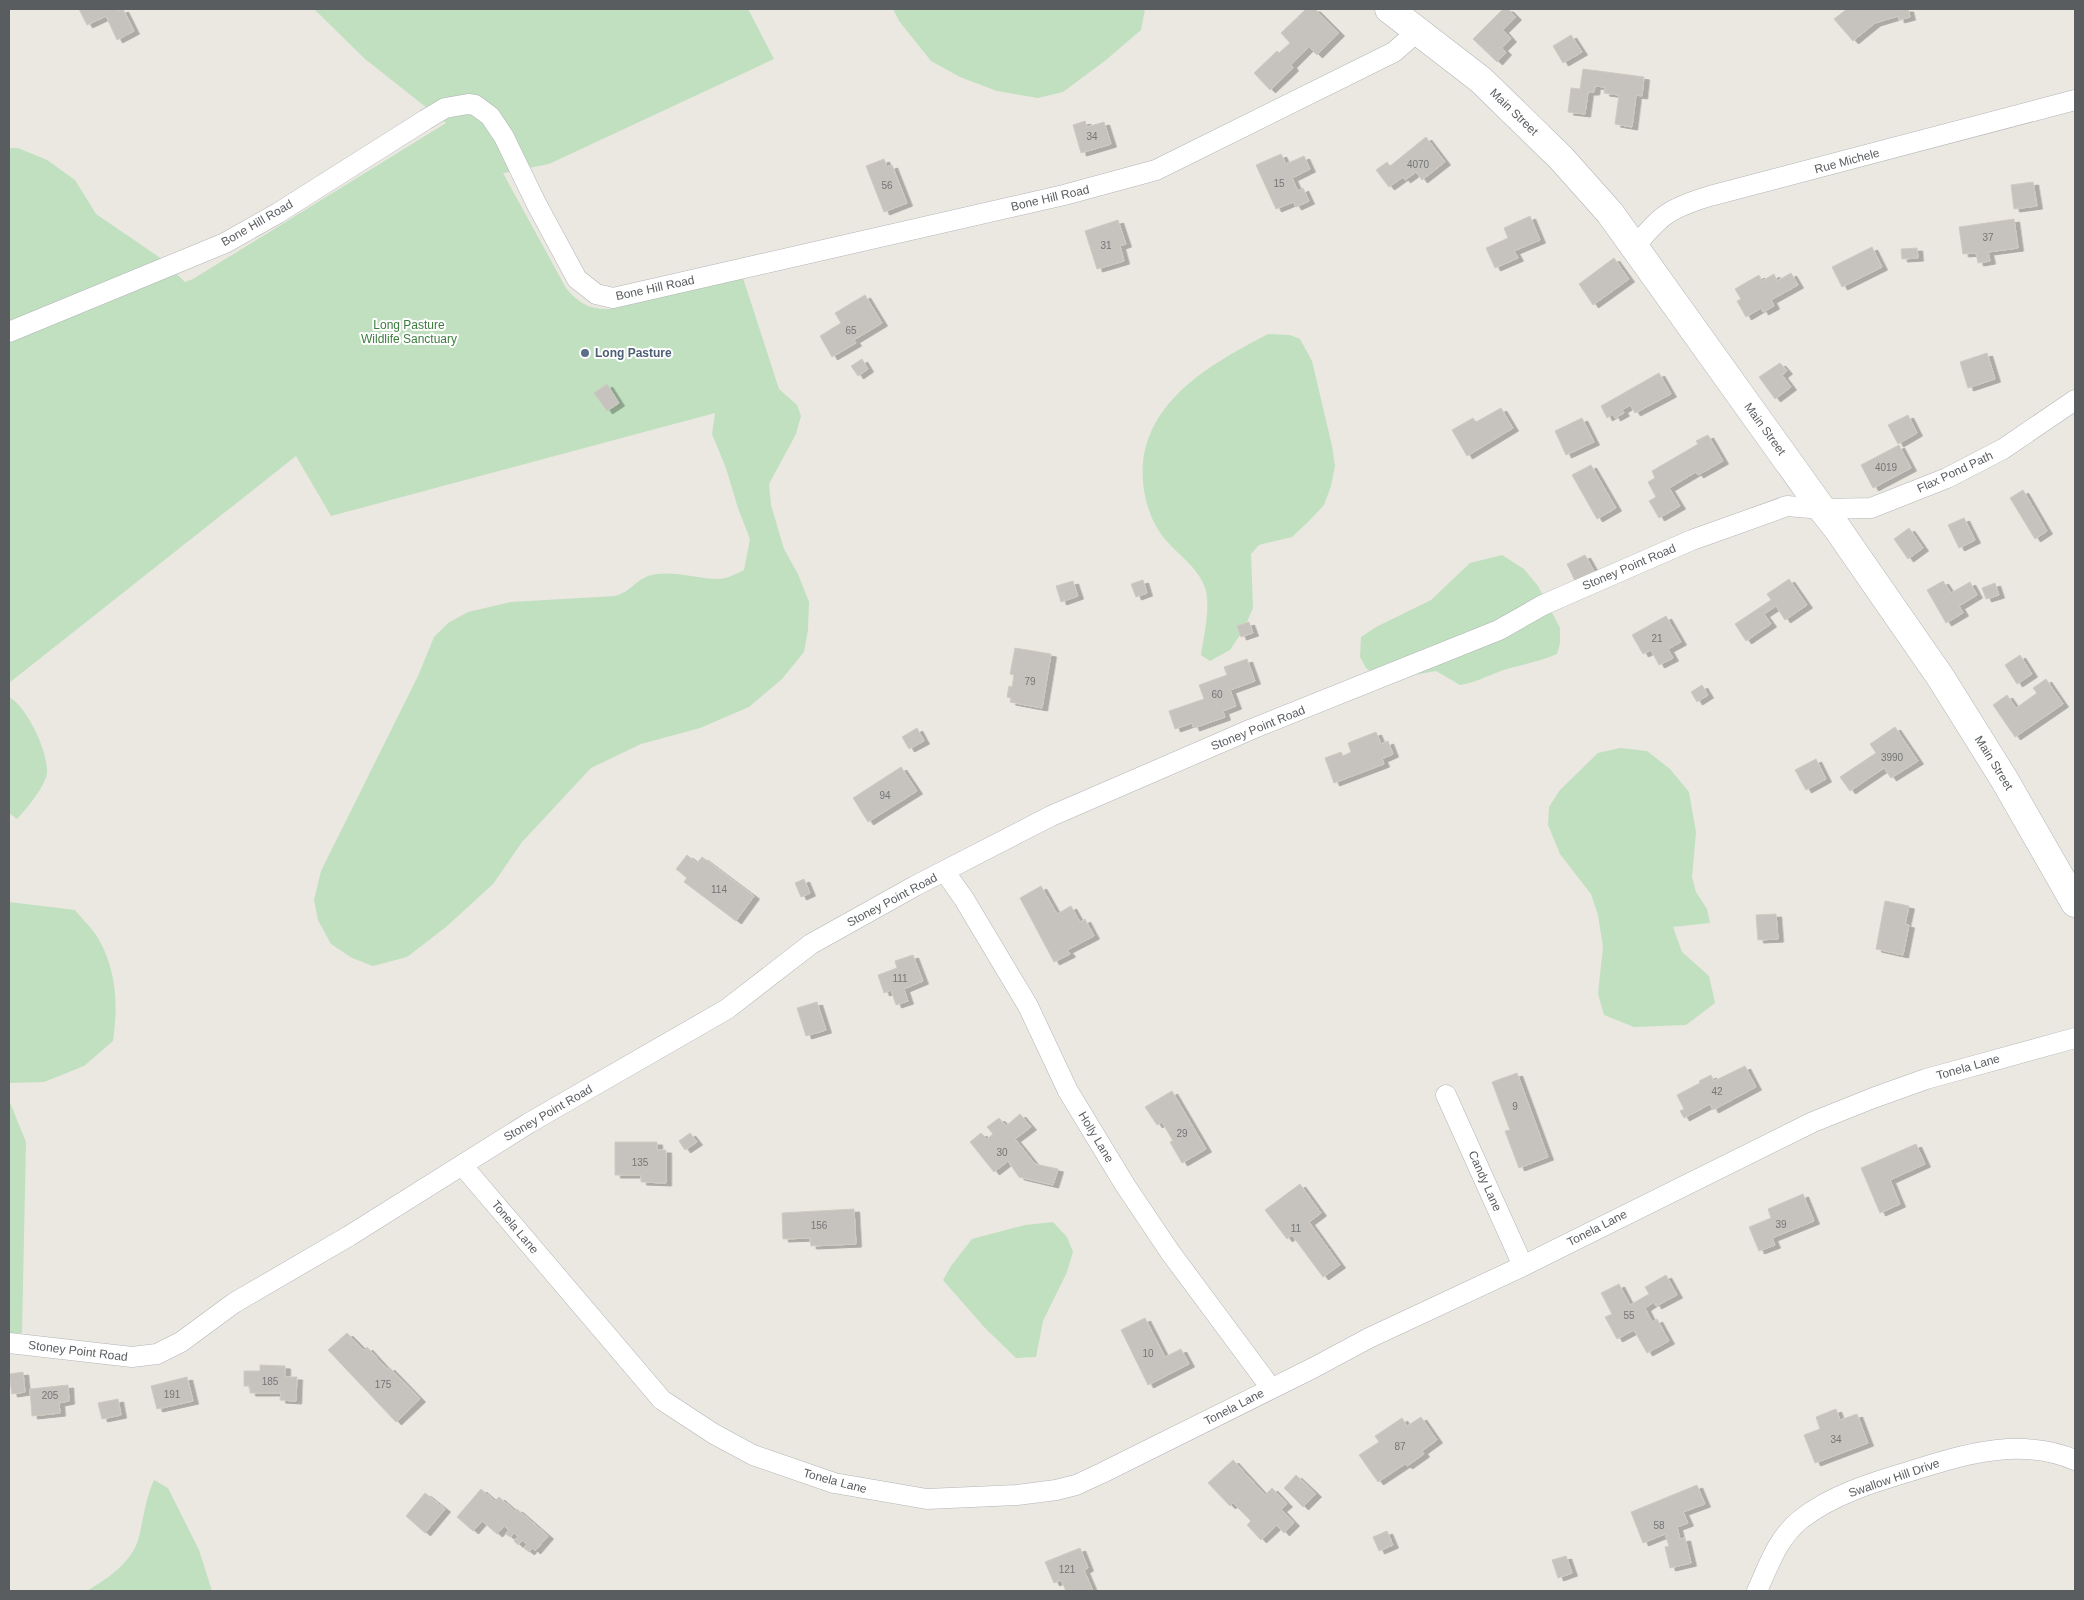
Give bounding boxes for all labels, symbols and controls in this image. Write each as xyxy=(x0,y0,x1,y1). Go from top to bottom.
street label: Main Street xyxy=(1487,86,1541,139)
house number: 34 xyxy=(1086,131,1098,142)
street label: Rue Michele xyxy=(1813,146,1881,176)
house number: 4070 xyxy=(1407,159,1430,170)
house number: 15 xyxy=(1273,178,1285,189)
house number: 56 xyxy=(881,180,893,191)
street label: Bone Hill Road xyxy=(1009,182,1091,214)
street label: Bone Hill Road xyxy=(219,197,295,249)
house number: 37 xyxy=(1982,232,1994,243)
house number: 31 xyxy=(1100,240,1112,251)
street label: Bone Hill Road xyxy=(614,273,696,303)
park label: Long Pasture Wildlife Sanctuary xyxy=(361,318,457,346)
house number: 65 xyxy=(845,325,857,336)
place label: Long Pasture xyxy=(595,346,672,360)
marker: Long Pasture xyxy=(579,347,591,359)
street label: Main Street xyxy=(1741,400,1789,458)
street label: Flax Pond Path xyxy=(1915,448,1995,496)
house number: 4019 xyxy=(1875,462,1898,473)
street label: Stoney Point Road xyxy=(1580,541,1678,593)
house number: 21 xyxy=(1651,633,1663,644)
house number: 79 xyxy=(1024,676,1036,687)
house number: 60 xyxy=(1211,689,1223,700)
street label: Stoney Point Road xyxy=(1209,703,1307,753)
street label: Main Street xyxy=(1972,733,2017,793)
house number: 3990 xyxy=(1881,752,1904,763)
house number: 94 xyxy=(879,790,891,801)
street label: Stoney Point Road xyxy=(845,870,939,930)
house number: 114 xyxy=(711,884,727,895)
house number: 111 xyxy=(892,973,908,984)
street label: Tonela Lane xyxy=(1935,1051,2002,1083)
street label: Stoney Point Road xyxy=(501,1082,595,1144)
house number: 42 xyxy=(1711,1086,1723,1097)
house number: 9 xyxy=(1512,1101,1518,1112)
street label: Holly Lane xyxy=(1075,1109,1117,1165)
house number: 29 xyxy=(1176,1128,1188,1139)
house number: 30 xyxy=(996,1147,1008,1158)
street label: Candy Lane xyxy=(1465,1149,1505,1214)
house number: 135 xyxy=(632,1157,649,1168)
street label: Tonela Lane xyxy=(489,1197,542,1257)
street label: Tonela Lane xyxy=(1565,1207,1630,1249)
house number: 39 xyxy=(1775,1219,1787,1230)
house number: 156 xyxy=(811,1220,828,1231)
house number: 11 xyxy=(1291,1223,1302,1234)
house number: 55 xyxy=(1623,1310,1635,1321)
street label: Stoney Point Road xyxy=(27,1338,129,1364)
house number: 10 xyxy=(1142,1348,1154,1359)
house number: 185 xyxy=(262,1376,279,1387)
house number: 175 xyxy=(375,1379,392,1390)
street label: Tonela Lane xyxy=(1202,1386,1267,1428)
house number: 191 xyxy=(164,1389,181,1400)
house number: 205 xyxy=(42,1390,59,1401)
house number: 34 xyxy=(1830,1434,1842,1445)
house number: 87 xyxy=(1394,1441,1406,1452)
street label: Swallow Hill Drive xyxy=(1847,1456,1942,1500)
street label: Tonela Lane xyxy=(802,1466,869,1496)
house number: 58 xyxy=(1653,1520,1665,1531)
house number: 121 xyxy=(1059,1564,1076,1575)

